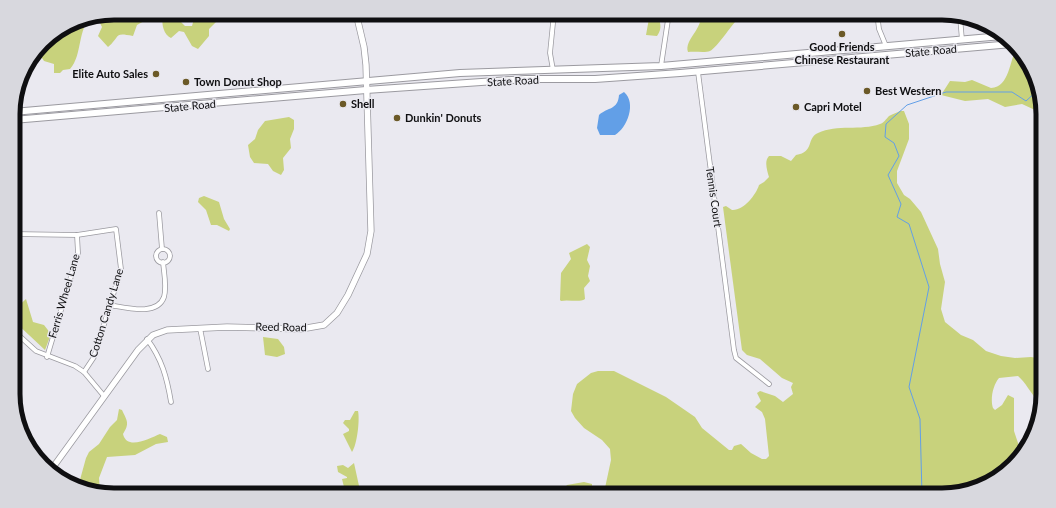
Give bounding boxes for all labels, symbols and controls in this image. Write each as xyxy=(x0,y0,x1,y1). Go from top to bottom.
marker: Good Friends Chinese Restaurant xyxy=(837,29,847,39)
place label: Good Friends Chinese Restaurant xyxy=(795,40,890,66)
street label: State Road xyxy=(904,42,957,59)
place label: Elite Auto Sales xyxy=(72,67,148,80)
marker: Elite Auto Sales xyxy=(151,69,161,79)
street label: State Road xyxy=(487,73,539,88)
place label: Town Donut Shop xyxy=(194,75,282,88)
marker: Town Donut Shop xyxy=(181,77,191,87)
place label: Best Western xyxy=(875,84,941,97)
marker: Best Western xyxy=(862,86,872,96)
street label: State Road xyxy=(163,97,216,114)
place label: Shell xyxy=(351,97,375,110)
marker: Shell xyxy=(338,99,348,109)
place label: Capri Motel xyxy=(804,100,862,113)
marker: Capri Motel xyxy=(791,102,801,112)
place label: Dunkin' Donuts xyxy=(405,111,482,124)
marker: Dunkin' Donuts xyxy=(392,113,402,123)
street label: Tennis Court xyxy=(704,166,725,228)
street label: Ferris Wheel Lane xyxy=(45,252,82,340)
street label: Cotton Candy Lane xyxy=(86,267,125,359)
street label: Reed Road xyxy=(255,320,307,333)

